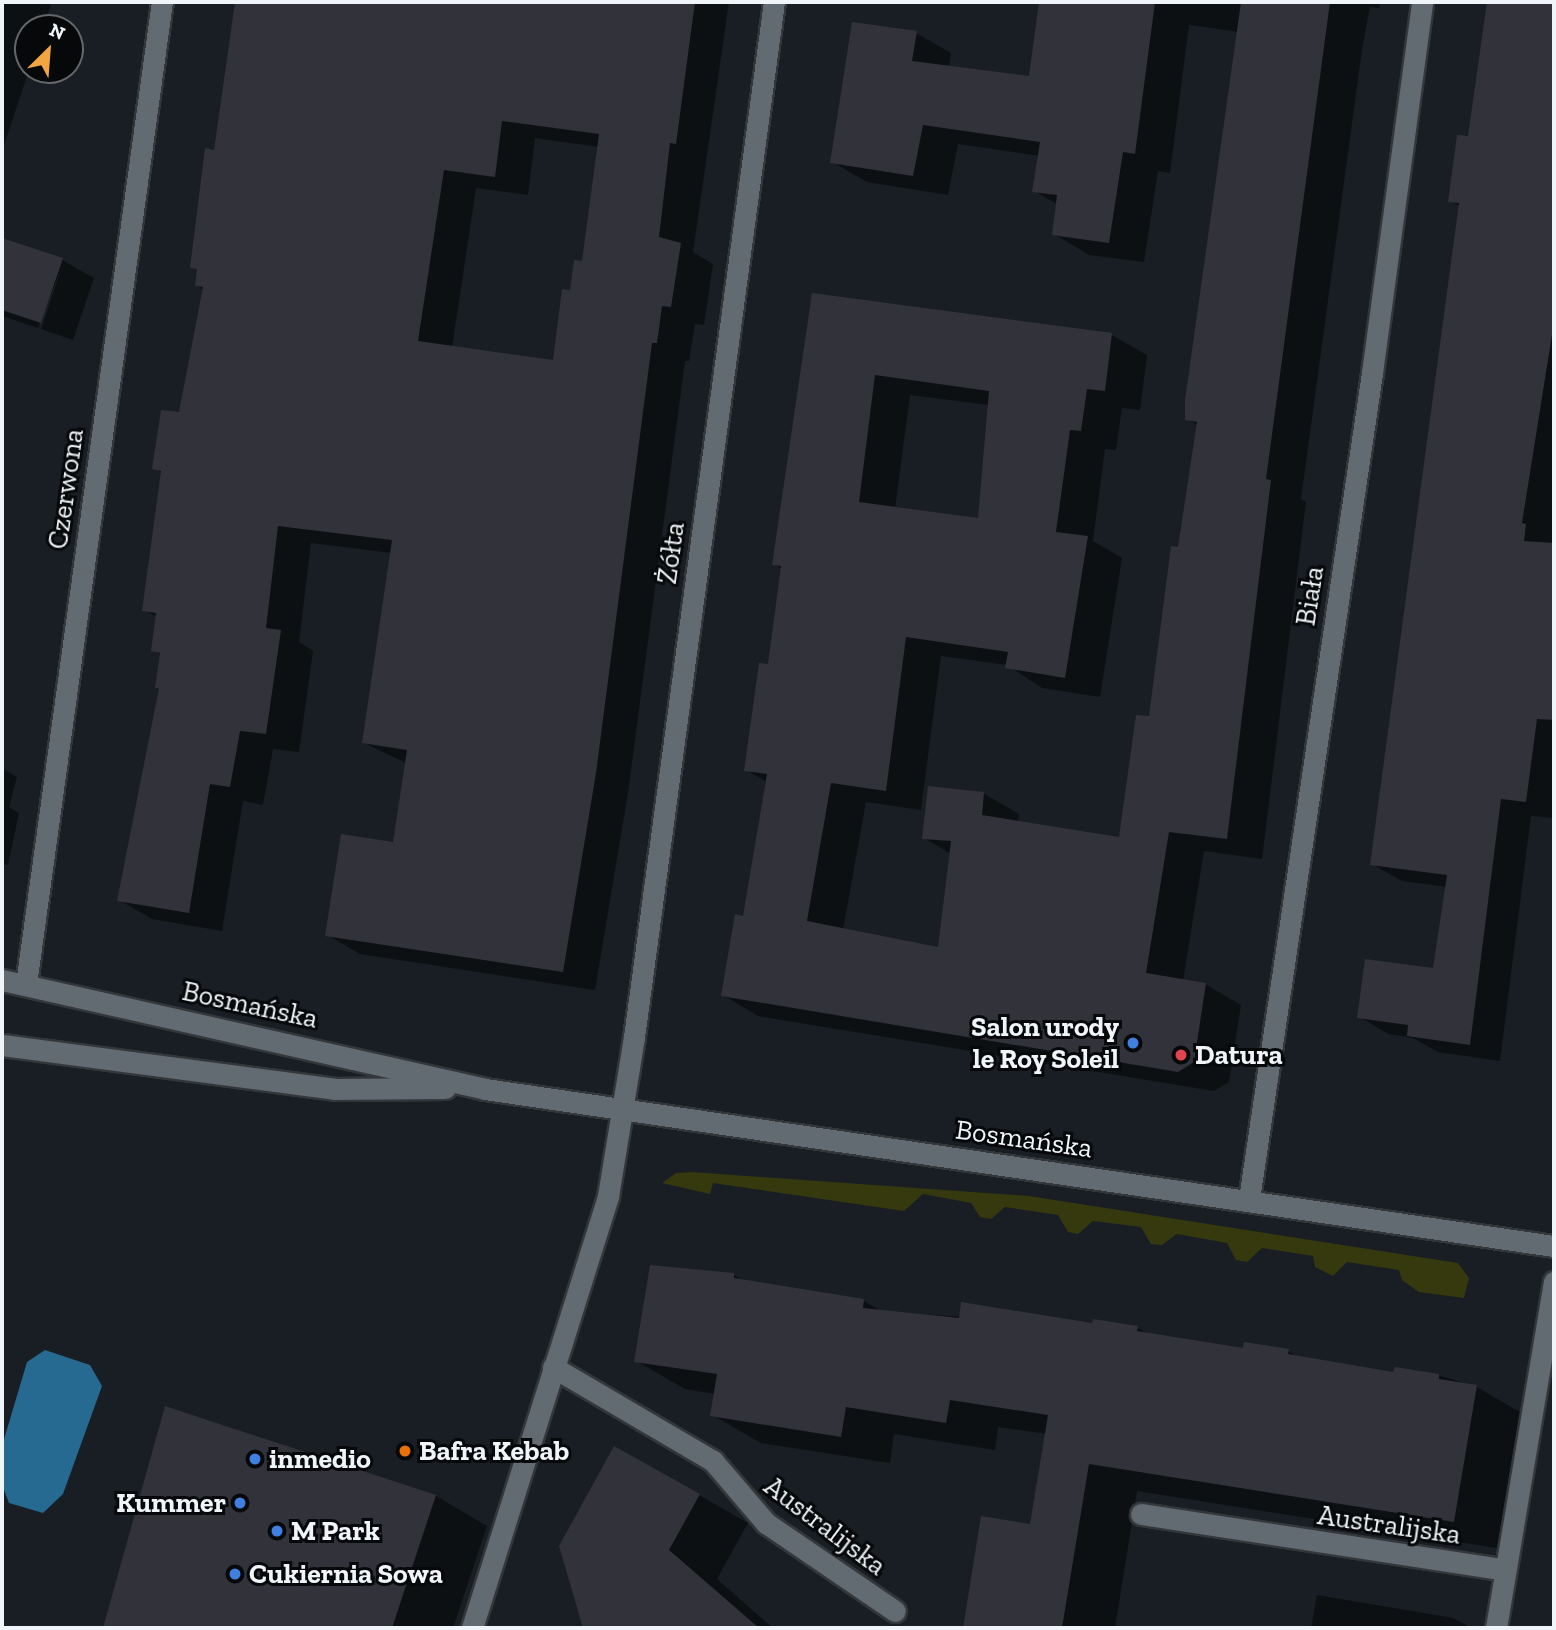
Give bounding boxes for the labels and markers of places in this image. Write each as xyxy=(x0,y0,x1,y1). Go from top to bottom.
place label: Salon urody le Roy Soleil xyxy=(971,1010,1119,1076)
marker: Salon urody le Roy Soleil xyxy=(1125,1035,1141,1051)
place label: Datura xyxy=(1195,1038,1283,1072)
marker: Datura xyxy=(1173,1047,1189,1063)
place label: Bafra Kebab xyxy=(419,1434,569,1468)
place label: inmedio xyxy=(269,1442,371,1476)
marker: Bafra Kebab xyxy=(397,1443,413,1459)
marker: inmedio xyxy=(247,1451,263,1467)
place label: Kummer xyxy=(116,1486,226,1520)
marker: Kummer xyxy=(232,1495,248,1511)
place label: M Park xyxy=(291,1514,380,1548)
marker: M Park xyxy=(269,1523,285,1539)
place label: Cukiernia Sowa xyxy=(249,1557,443,1591)
marker: Cukiernia Sowa xyxy=(227,1566,243,1582)

